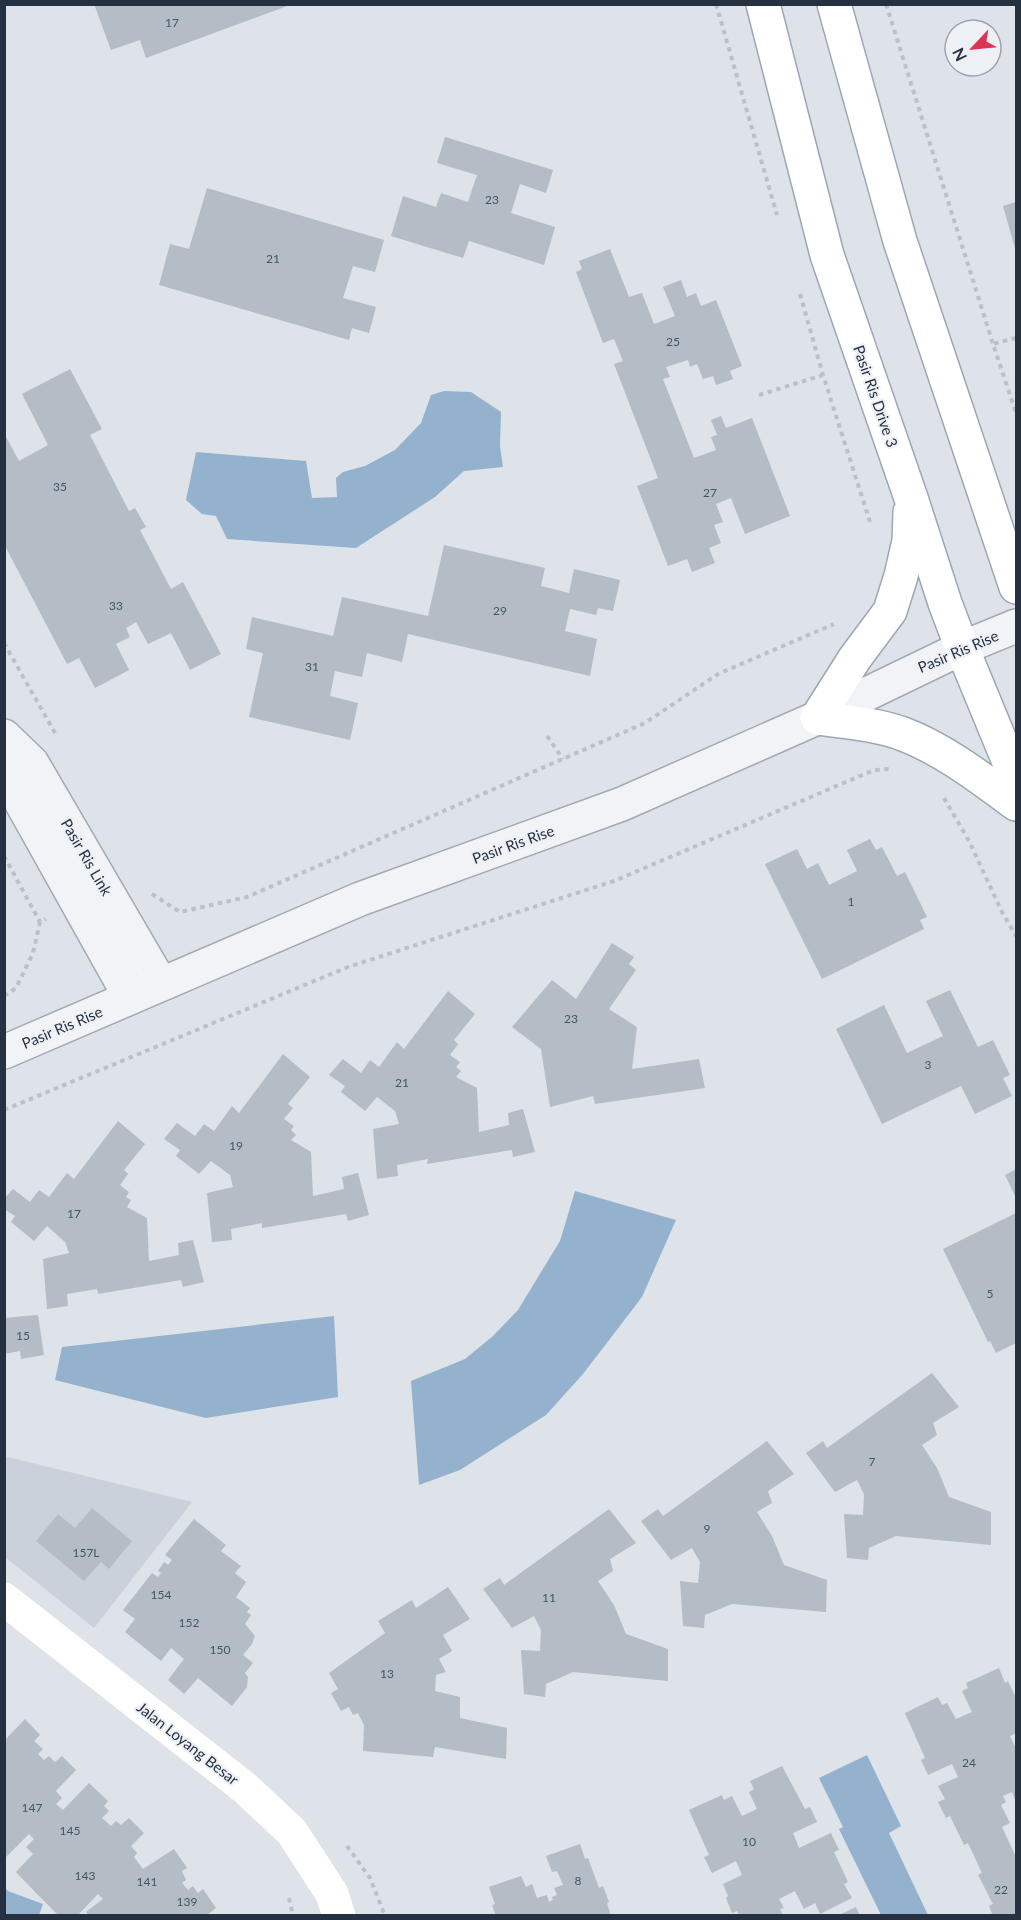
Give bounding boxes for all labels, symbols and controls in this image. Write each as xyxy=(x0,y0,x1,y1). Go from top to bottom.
house number: 17 xyxy=(165,15,179,30)
north arrow xyxy=(943,18,1003,78)
text: N xyxy=(948,45,970,64)
house number: 23 xyxy=(485,192,499,207)
house number: 21 xyxy=(266,251,280,266)
house number: 25 xyxy=(666,334,680,349)
street label: Pasir Ris Drive 3 xyxy=(850,343,902,449)
house number: 35 xyxy=(53,479,67,494)
house number: 27 xyxy=(703,485,717,500)
house number: 33 xyxy=(109,598,123,613)
house number: 29 xyxy=(493,603,507,618)
street label: Pasir Ris Rise xyxy=(915,626,1001,676)
house number: 31 xyxy=(305,659,319,674)
street label: Pasir Ris Link xyxy=(58,815,116,899)
street label: Pasir Ris Rise xyxy=(470,821,556,867)
house number: 1 xyxy=(848,894,855,909)
street label: Pasir Ris Rise xyxy=(19,1002,105,1052)
house number: 23 xyxy=(564,1011,578,1026)
house number: 3 xyxy=(925,1057,932,1072)
house number: 21 xyxy=(395,1075,409,1090)
house number: 19 xyxy=(229,1138,243,1153)
house number: 17 xyxy=(67,1206,81,1221)
house number: 5 xyxy=(987,1286,994,1301)
house number: 15 xyxy=(16,1328,30,1343)
house number: 7 xyxy=(869,1454,876,1469)
house number: 9 xyxy=(704,1521,711,1536)
house number: 157L xyxy=(72,1545,100,1560)
house number: 154 xyxy=(151,1587,171,1602)
house number: 11 xyxy=(542,1590,556,1605)
house number: 152 xyxy=(179,1615,199,1630)
house number: 150 xyxy=(210,1642,230,1657)
house number: 13 xyxy=(380,1666,394,1681)
street label: Jalan Loyang Besar xyxy=(134,1698,243,1789)
house number: 24 xyxy=(962,1755,976,1770)
house number: 147 xyxy=(22,1800,42,1815)
house number: 145 xyxy=(60,1823,80,1838)
house number: 10 xyxy=(742,1834,756,1849)
house number: 143 xyxy=(75,1868,95,1883)
house number: 8 xyxy=(575,1873,582,1888)
house number: 141 xyxy=(137,1874,157,1889)
house number: 22 xyxy=(994,1882,1008,1897)
house number: 139 xyxy=(177,1894,197,1909)

